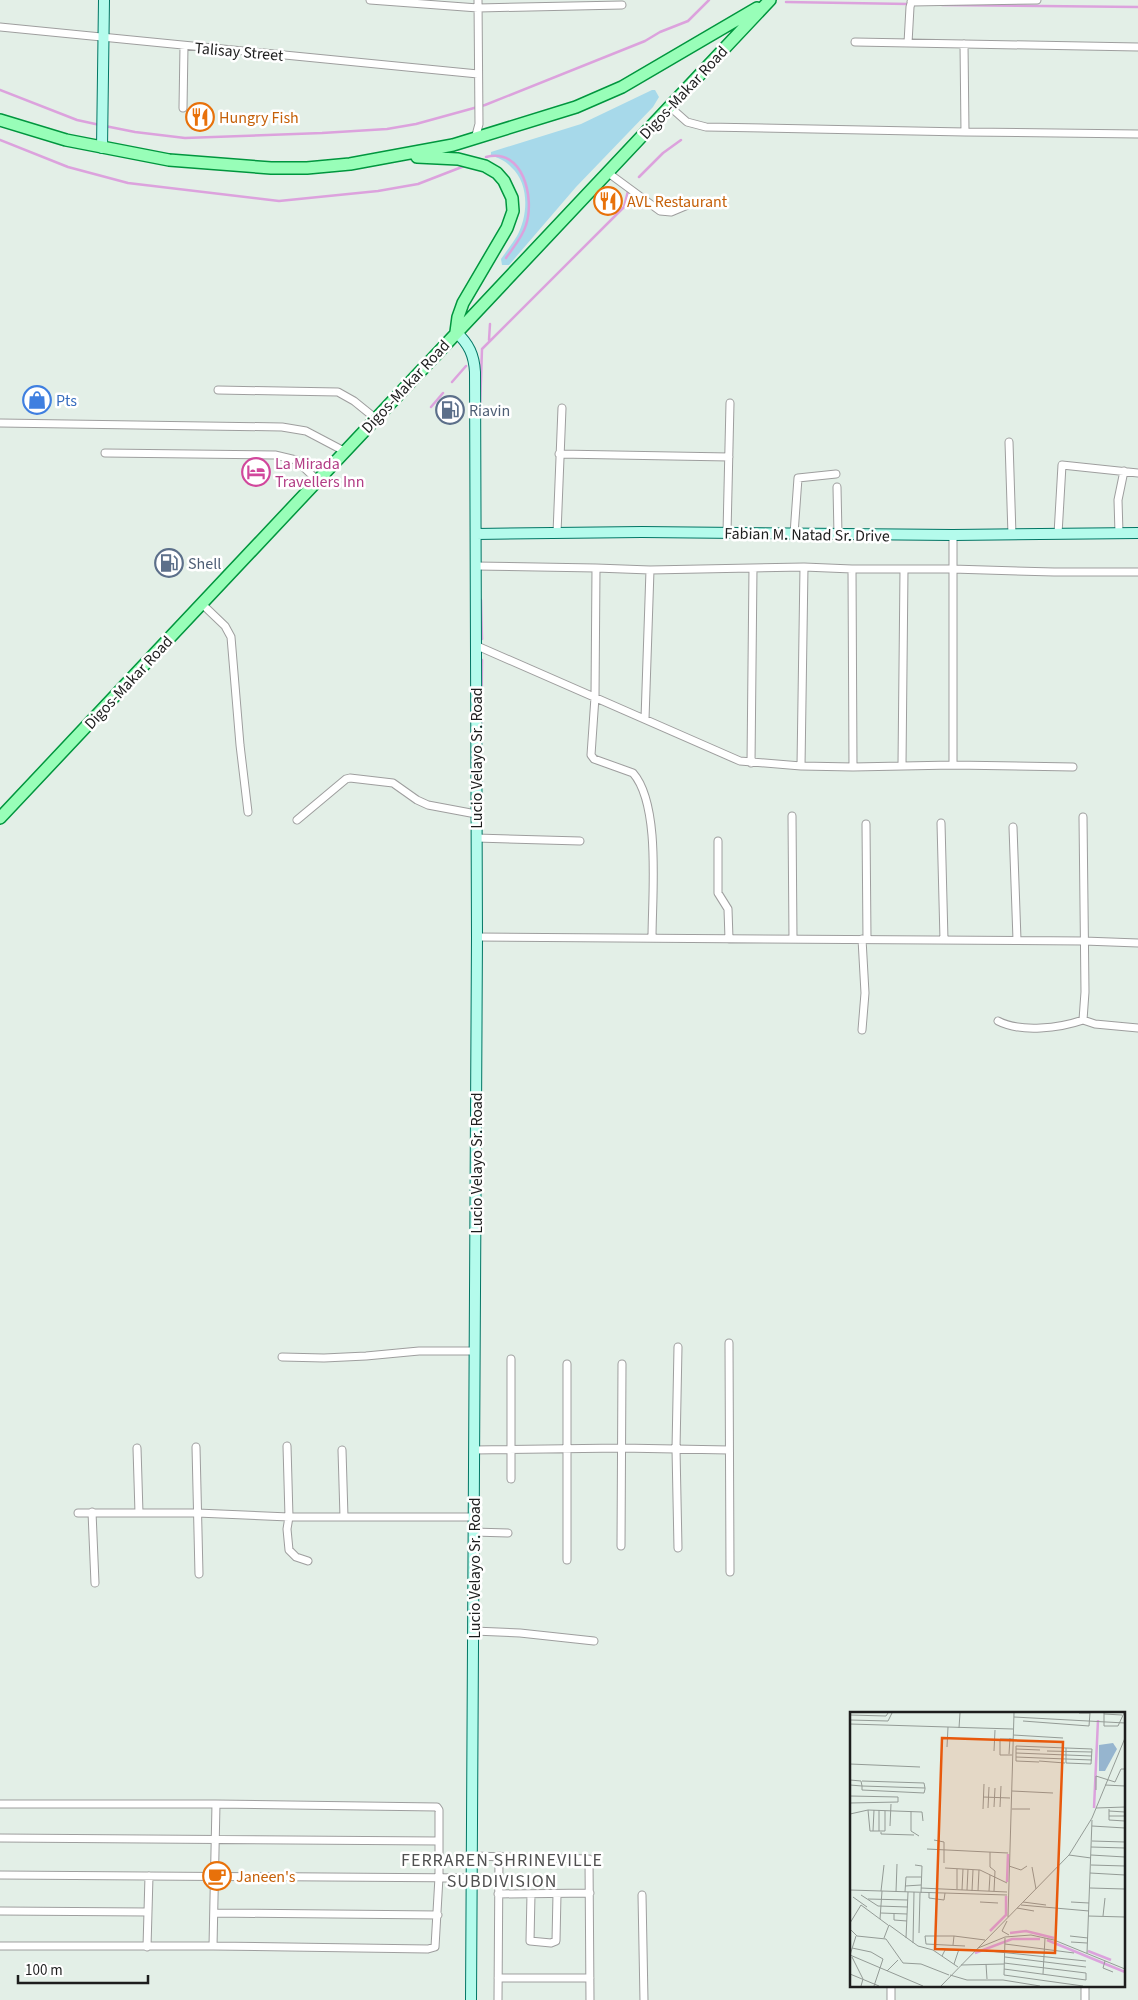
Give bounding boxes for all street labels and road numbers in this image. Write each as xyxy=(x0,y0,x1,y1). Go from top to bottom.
street label: Talisay Street xyxy=(194,37,285,67)
street label: Digos-Makar Road xyxy=(635,41,733,144)
street label: Digos-Makar Road xyxy=(357,335,455,438)
street label: Fabian M. Natad Sr. Drive xyxy=(724,523,890,547)
street label: Digos-Makar Road xyxy=(80,631,178,734)
street label: Lucio Velayo Sr. Road xyxy=(466,687,488,829)
street label: Lucio Velayo Sr. Road xyxy=(466,1092,488,1234)
street label: Lucio Velayo Sr. Road xyxy=(464,1497,486,1639)

